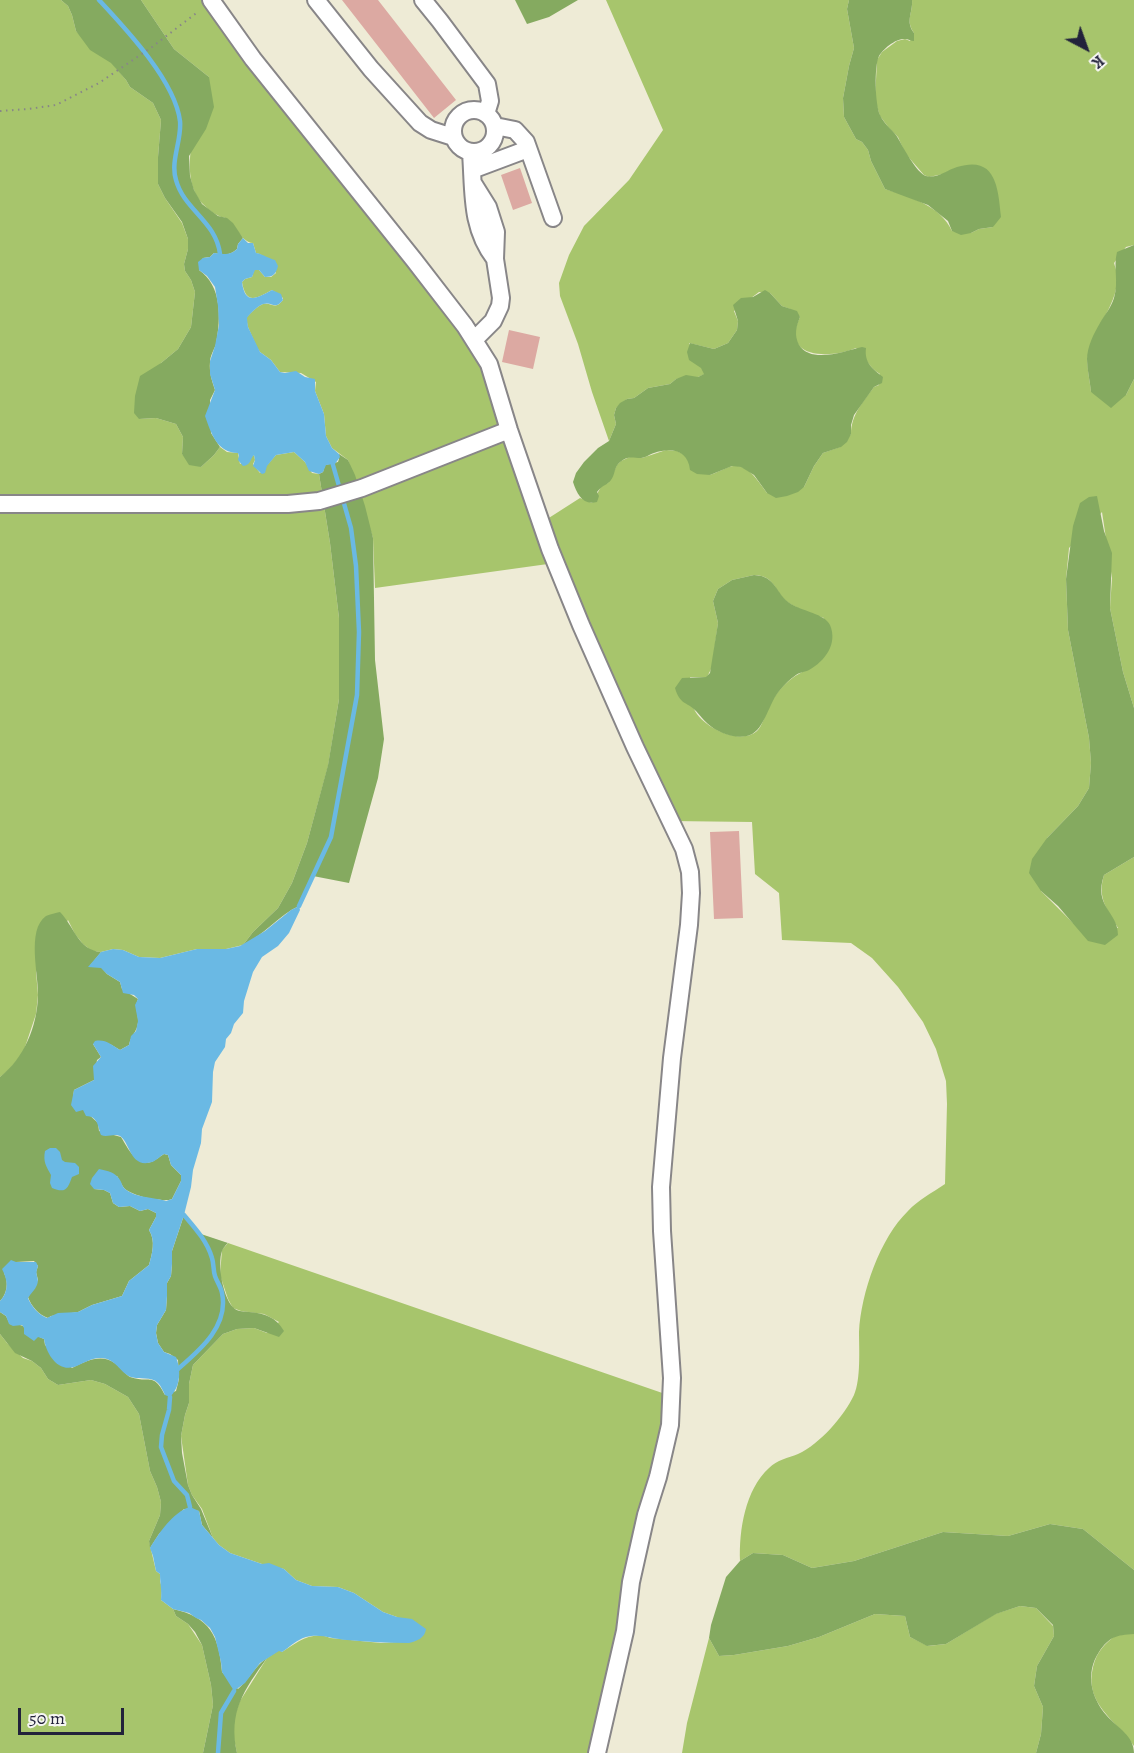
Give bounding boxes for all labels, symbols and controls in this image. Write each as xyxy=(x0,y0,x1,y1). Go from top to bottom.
north arrow xyxy=(1056,18,1116,78)
text: K xyxy=(1087,50,1109,73)
scale bar xyxy=(21,1696,128,1734)
text: 50 m xyxy=(29,1706,65,1730)

